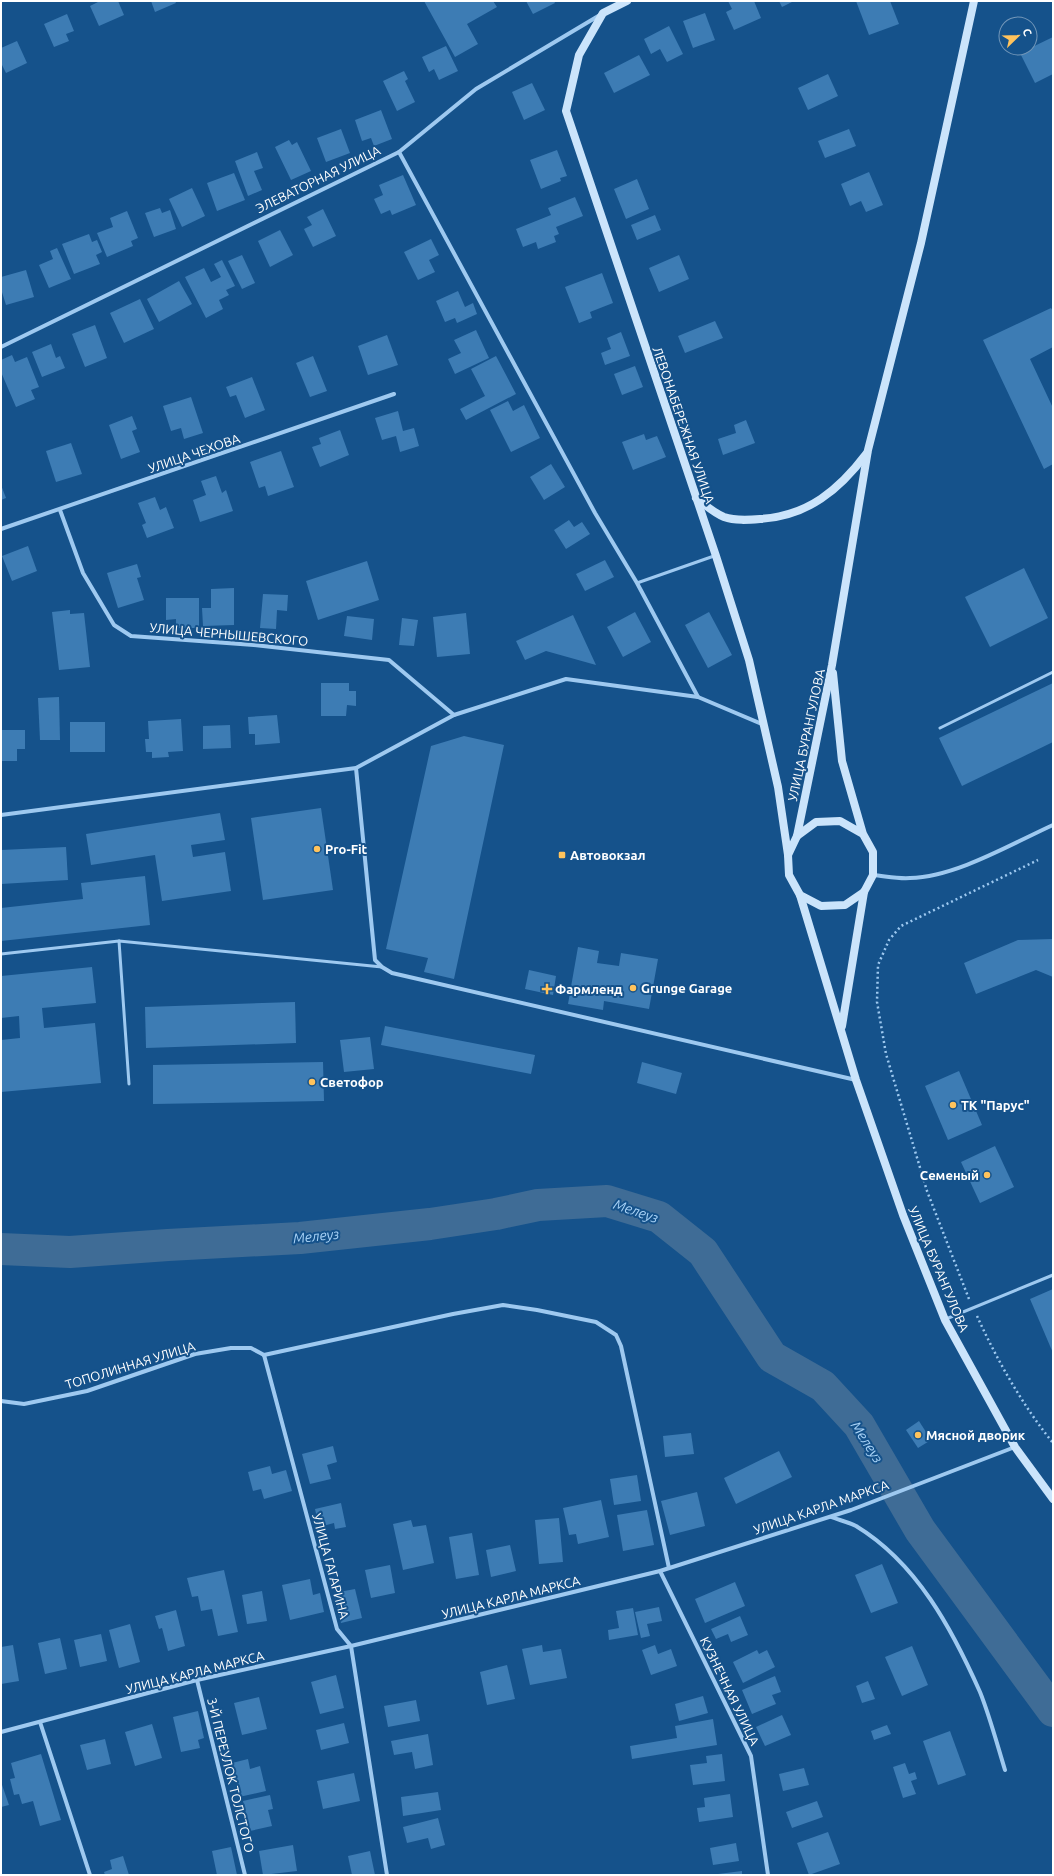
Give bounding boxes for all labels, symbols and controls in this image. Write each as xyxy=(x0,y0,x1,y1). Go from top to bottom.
north arrow xyxy=(998,16,1038,56)
text: С xyxy=(1020,27,1034,38)
street label: ЭЛЕВАТОРНАЯ УЛИЦА xyxy=(253,143,383,215)
street label: ЛЕВОНАБЕРЕЖНАЯ УЛИЦА xyxy=(650,345,718,506)
street label: УЛИЦА ЧЕХОВА xyxy=(146,431,242,475)
street label: УЛИЦА ЧЕРНЫШЕВСКОГО xyxy=(149,620,309,648)
street label: УЛИЦА БУРАНГУЛОВА xyxy=(785,667,827,803)
place label: Pro-Fit xyxy=(325,842,368,856)
marker: Pro-Fit xyxy=(312,844,322,854)
place label: Автовокзал xyxy=(570,848,646,862)
marker: Автовокзал xyxy=(557,850,567,860)
place label: Grunge Garage xyxy=(641,981,732,995)
place label: Фармленд xyxy=(555,982,623,996)
marker: Grunge Garage xyxy=(628,983,638,993)
marker: Фармленд xyxy=(542,984,552,994)
place label: Светофор xyxy=(320,1075,384,1089)
marker: Светофор xyxy=(307,1077,317,1087)
place label: ТК "Парус" xyxy=(961,1098,1030,1112)
marker: ТК "Парус" xyxy=(948,1100,958,1110)
place label: Семеный xyxy=(920,1168,979,1182)
marker: Семеный xyxy=(982,1170,992,1180)
water label: Мелеуз xyxy=(612,1196,660,1226)
street label: УЛИЦА БУРАНГУЛОВА xyxy=(906,1204,972,1334)
water label: Мелеуз xyxy=(292,1226,340,1246)
street label: ТОПОЛИННАЯ УЛИЦА xyxy=(63,1338,197,1391)
water label: Мелеуз xyxy=(848,1418,886,1466)
place label: Мясной дворик xyxy=(926,1428,1026,1442)
marker: Мясной дворик xyxy=(913,1430,923,1440)
street label: УЛИЦА КАРЛА МАРКСА xyxy=(752,1477,891,1537)
street label: УЛИЦА ГАГАРИНА xyxy=(310,1512,352,1621)
street label: УЛИЦА КАРЛА МАРКСА xyxy=(440,1573,582,1621)
street label: КУЗНЕЧНАЯ УЛИЦА xyxy=(698,1635,763,1748)
street label: УЛИЦА КАРЛА МАРКСА xyxy=(124,1648,266,1696)
street label: 3-Й ПЕРЕУЛОК ТОЛСТОГО xyxy=(205,1696,257,1854)

